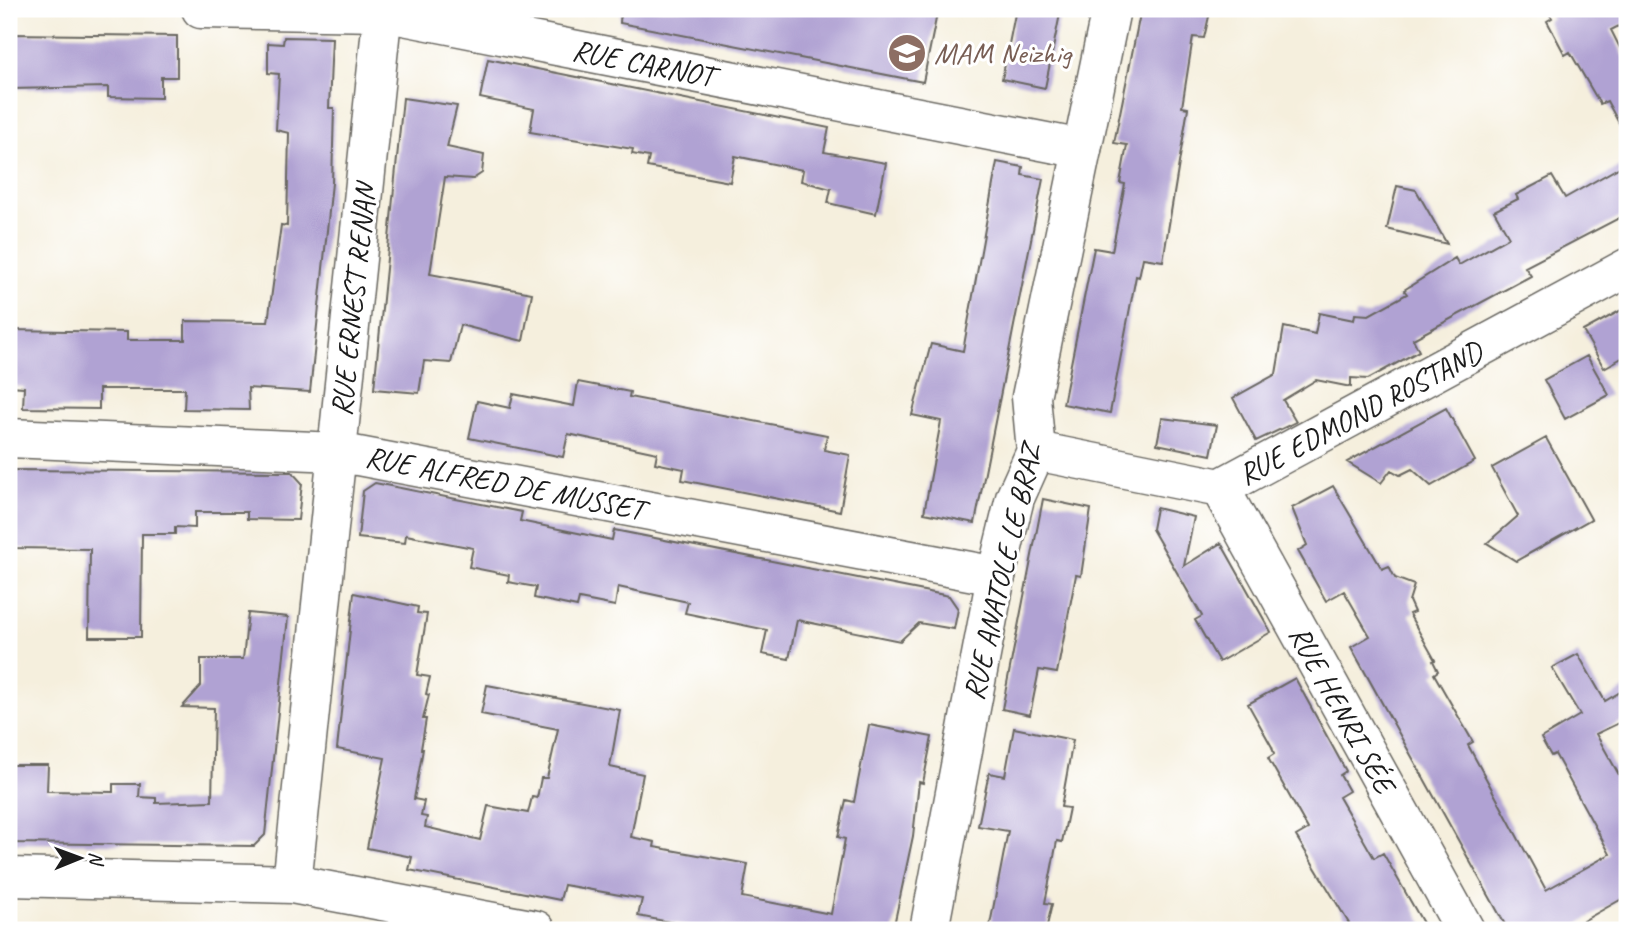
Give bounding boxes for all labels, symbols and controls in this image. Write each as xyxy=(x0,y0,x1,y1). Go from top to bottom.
street label: RUE CARNOT xyxy=(569,31,724,97)
school or university icon: MAM Neizhig xyxy=(886,32,928,74)
place label: MAM Neizhig xyxy=(934,34,1074,72)
street label: RUE ERNEST RENAN xyxy=(322,178,384,418)
street label: RUE EDMOND ROSTAND xyxy=(1232,331,1491,493)
street label: RUE ANATOLE LE BRAZ xyxy=(954,436,1051,703)
street label: RUE ALFRED DE MUSSET xyxy=(362,437,654,530)
street label: RUE HENRI SÉE xyxy=(1281,619,1405,803)
north arrow xyxy=(46,824,116,894)
text: N xyxy=(84,852,108,867)

